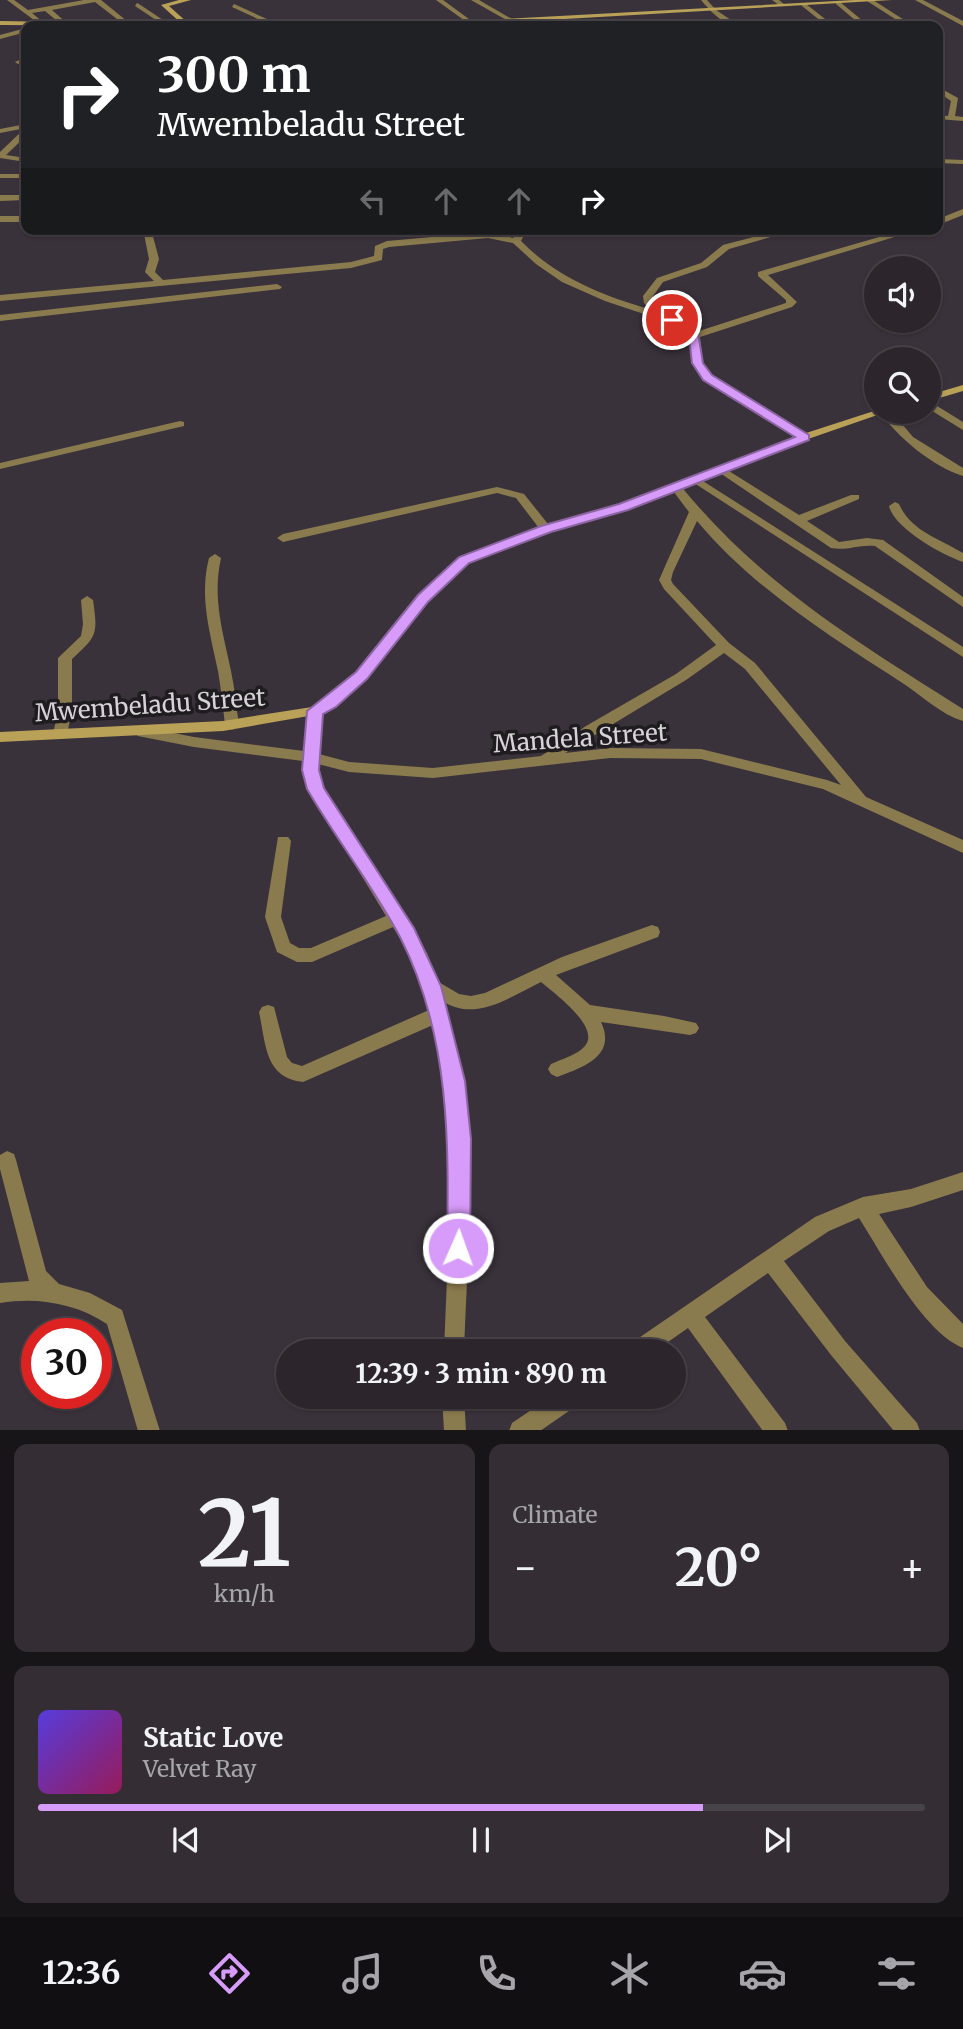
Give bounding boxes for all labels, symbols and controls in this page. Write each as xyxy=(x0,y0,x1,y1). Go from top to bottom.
text: 300 m xyxy=(157,44,311,105)
icon: right xyxy=(42,49,133,140)
text: Mwembeladu Street xyxy=(157,105,465,145)
icon: left xyxy=(354,182,392,220)
icon: ahead xyxy=(427,182,465,220)
icon: ahead xyxy=(500,182,538,220)
icon: right xyxy=(573,182,611,220)
map controls xyxy=(864,256,941,424)
button: sound xyxy=(864,256,941,333)
pin xyxy=(642,290,702,350)
icon: arrive xyxy=(653,301,691,339)
button: search xyxy=(864,347,941,424)
street label: Mwembeladu Street xyxy=(34,681,267,729)
street label: Mandela Street xyxy=(492,716,669,760)
position arrow xyxy=(421,1211,495,1285)
speed limit sign: 30 xyxy=(21,1318,112,1409)
text: 12:39 · 3 min · 890 m xyxy=(355,1357,607,1390)
text: 21 xyxy=(198,1476,291,1591)
text: Climate xyxy=(513,1500,598,1529)
text: 20° xyxy=(675,1535,763,1600)
text: − xyxy=(513,1544,538,1591)
text: + xyxy=(900,1544,925,1591)
text: km/h xyxy=(214,1579,275,1608)
text: Static Love xyxy=(143,1721,283,1754)
text: Velvet Ray xyxy=(143,1754,256,1783)
icon: previous xyxy=(167,1821,205,1859)
icon: pause xyxy=(462,1821,500,1859)
icon: next xyxy=(758,1821,796,1859)
icon: directions xyxy=(205,1949,254,1998)
icon: music xyxy=(338,1949,387,1998)
icon: phone xyxy=(472,1949,521,1998)
icon: climate xyxy=(605,1949,654,1998)
icon: car xyxy=(738,1949,787,1998)
icon: filters xyxy=(872,1949,921,1998)
text: 12:36 xyxy=(42,1953,120,1993)

